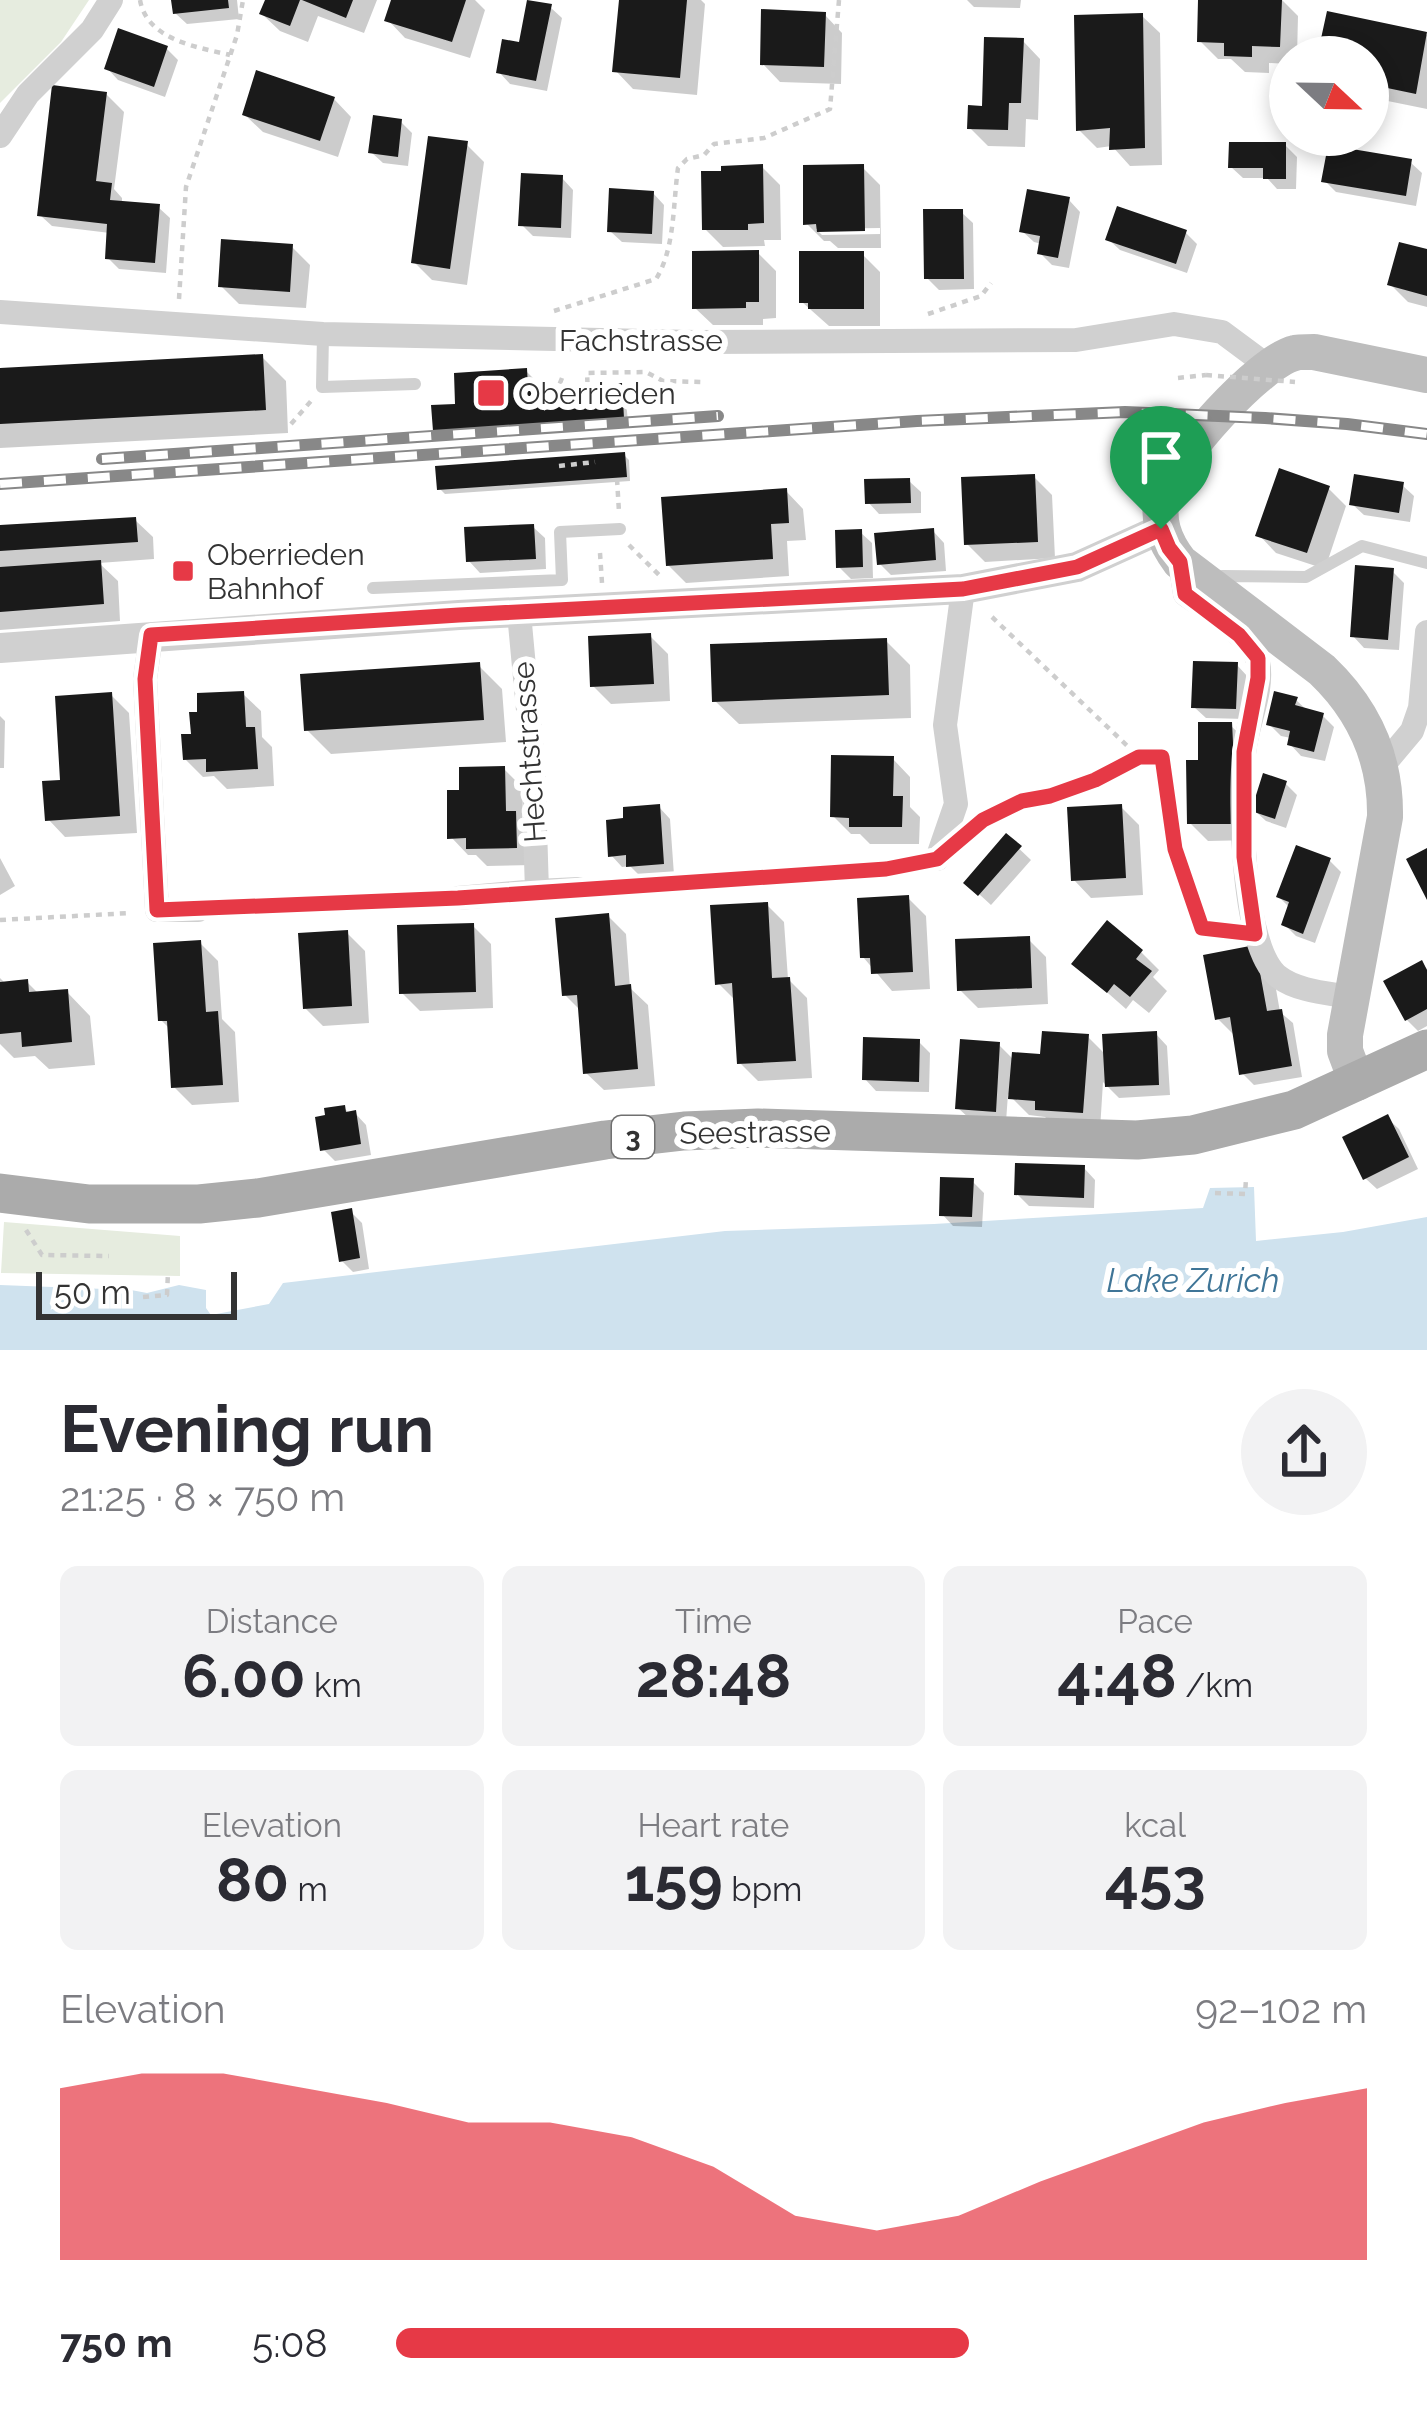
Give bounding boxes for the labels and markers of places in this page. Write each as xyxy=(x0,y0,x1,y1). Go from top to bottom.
place label: Oberrieden xyxy=(518,376,676,411)
marker: Oberrieden xyxy=(475,377,507,409)
pin xyxy=(1110,406,1212,529)
place label: Oberrieden Bahnhof xyxy=(207,537,365,606)
marker: Oberrieden Bahnhof xyxy=(170,558,196,584)

